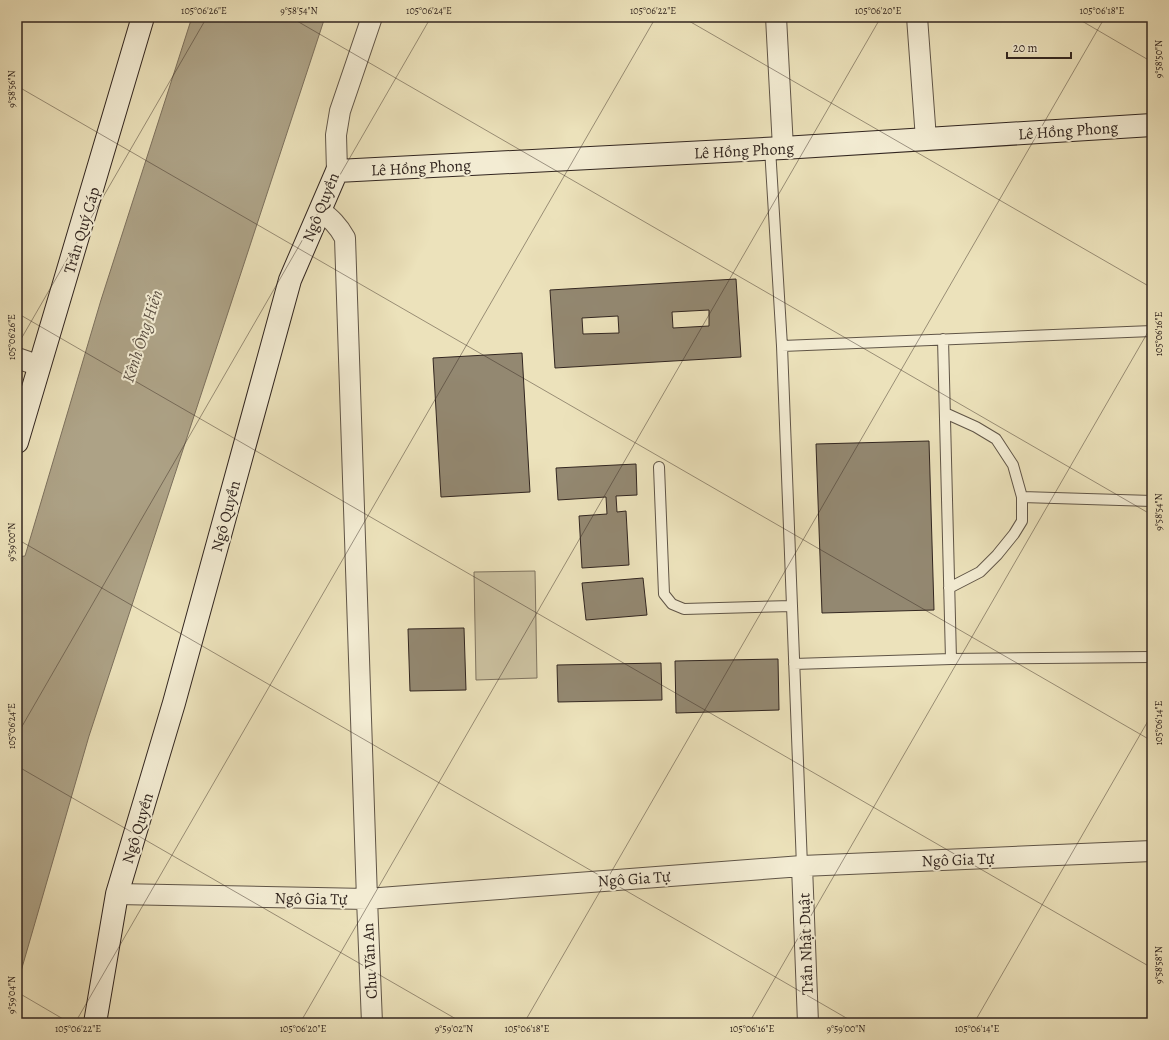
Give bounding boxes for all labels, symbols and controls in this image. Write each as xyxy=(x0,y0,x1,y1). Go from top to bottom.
text: 105°06'26"E xyxy=(181,4,227,17)
text: 9°58'54"N xyxy=(280,4,318,17)
text: 105°06'24"E xyxy=(406,4,452,17)
text: 105°06'22"E xyxy=(630,4,676,17)
text: 105°06'20"E xyxy=(855,4,901,17)
text: 105°06'18"E xyxy=(1080,4,1125,17)
scale bar xyxy=(1007,34,1071,60)
text: 20 m xyxy=(1013,40,1037,56)
text: 9°58'50"N xyxy=(1152,40,1165,78)
text: 9°58'56"N xyxy=(5,70,18,108)
street label: Lê Hồng Phong xyxy=(1017,117,1119,145)
street label: Lê Hồng Phong xyxy=(693,137,795,165)
street label: Lê Hồng Phong xyxy=(370,154,472,182)
street label: Ngô Quyền xyxy=(297,169,345,245)
street label: Trần Quý Cáp xyxy=(58,184,106,276)
water label: Kênh Ông Hiển xyxy=(117,287,168,385)
text: 105°06'16"E xyxy=(1152,312,1165,356)
text: 105°06'26"E xyxy=(5,314,18,360)
street label: Ngô Quyền xyxy=(206,478,246,554)
text: 9°58'54"N xyxy=(1152,493,1165,531)
text: 9°59'00"N xyxy=(5,522,18,562)
text: 105°06'14"E xyxy=(1152,701,1165,745)
text: 105°06'24"E xyxy=(5,703,18,749)
street label: Ngô Quyền xyxy=(117,790,159,866)
street label: Ngô Gia Tự xyxy=(921,848,995,872)
street label: Ngô Gia Tự xyxy=(597,865,671,893)
street label: Ngô Gia Tự xyxy=(274,887,348,911)
street label: Trần Nhật Duật xyxy=(793,893,819,995)
street label: Chu Văn An xyxy=(357,922,383,1000)
text: 9°58'58"N xyxy=(1152,946,1165,984)
text: 9°59'04"N xyxy=(5,976,18,1014)
text: 105°06'22"E xyxy=(55,1022,101,1035)
text: 105°06'20"E xyxy=(280,1022,326,1035)
text: 9°59'02"N xyxy=(435,1022,473,1035)
text: 105°06'18"E xyxy=(505,1022,550,1035)
text: 105°06'16"E xyxy=(730,1022,774,1035)
text: 9°59'00"N xyxy=(826,1022,866,1035)
text: 105°06'14"E xyxy=(955,1022,999,1035)

